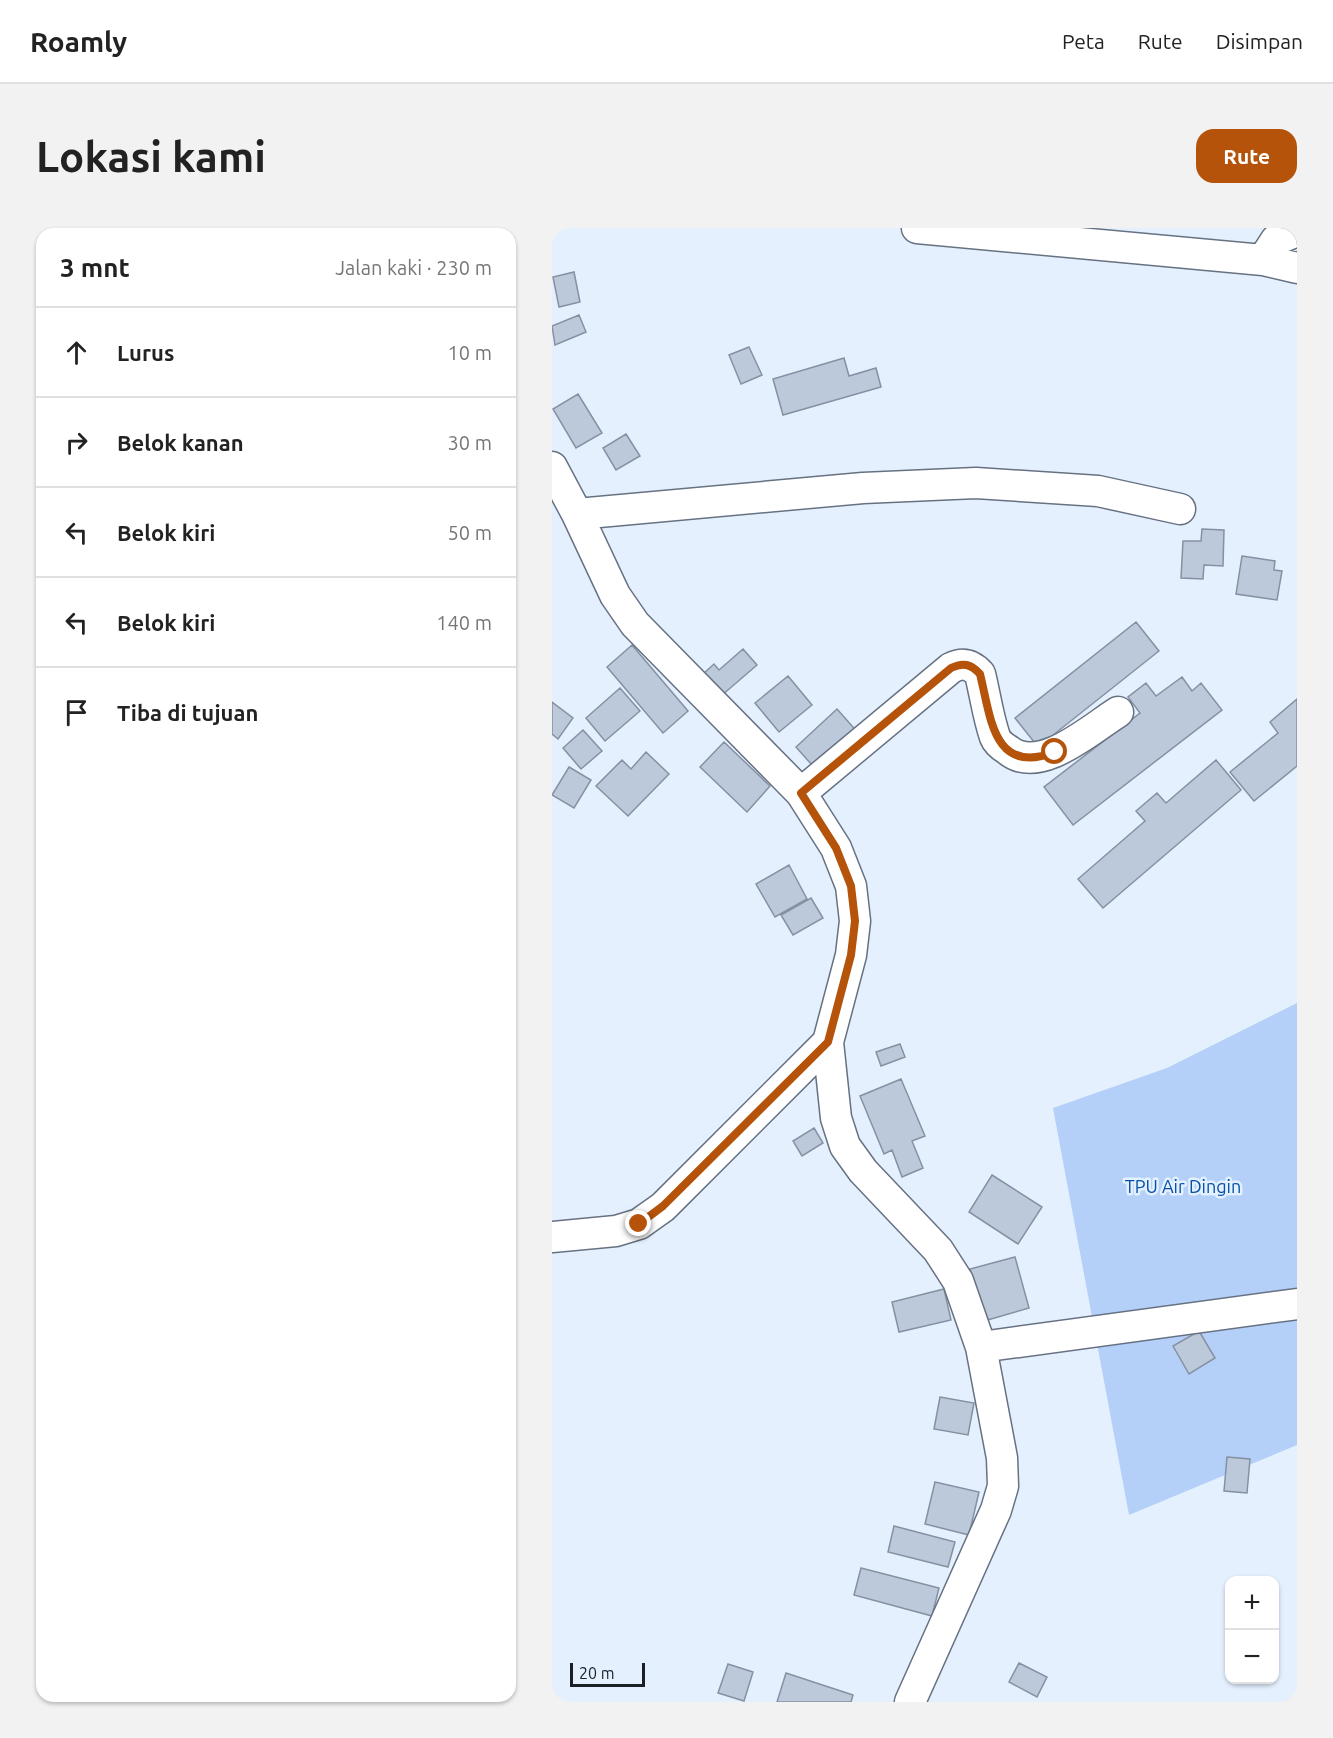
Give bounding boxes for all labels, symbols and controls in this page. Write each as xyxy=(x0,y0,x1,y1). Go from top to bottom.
text: Roamly xyxy=(30,26,127,57)
text: Peta xyxy=(1062,29,1105,53)
text: Rute xyxy=(1138,29,1183,53)
text: Disimpan xyxy=(1216,29,1303,53)
button: Rute xyxy=(1196,129,1297,183)
text: Lokasi kami xyxy=(36,133,266,180)
text: 3 mnt xyxy=(60,253,130,282)
text: Jalan kaki · 230 m xyxy=(335,256,492,279)
icon: ahead xyxy=(60,336,93,369)
text: Lurus xyxy=(117,340,174,365)
text: 10 m xyxy=(448,341,492,364)
icon: right xyxy=(60,426,93,459)
text: Belok kanan xyxy=(117,430,244,455)
text: 30 m xyxy=(448,431,492,454)
icon: left xyxy=(60,516,93,549)
text: Belok kiri xyxy=(117,520,215,545)
text: 50 m xyxy=(448,521,492,544)
icon: left xyxy=(60,606,93,639)
text: Belok kiri xyxy=(117,610,215,635)
text: 140 m xyxy=(436,611,492,634)
icon: arrive xyxy=(60,696,93,729)
text: Tiba di tujuan xyxy=(117,700,258,725)
route start xyxy=(1041,738,1067,764)
park label: TPU Air Dingin xyxy=(1125,1176,1241,1196)
route end xyxy=(625,1210,651,1236)
map controls xyxy=(1225,1576,1279,1684)
button: + xyxy=(1225,1576,1279,1630)
button: − xyxy=(1225,1630,1279,1684)
scale bar xyxy=(570,1660,645,1688)
text: 20 m xyxy=(579,1664,615,1682)

